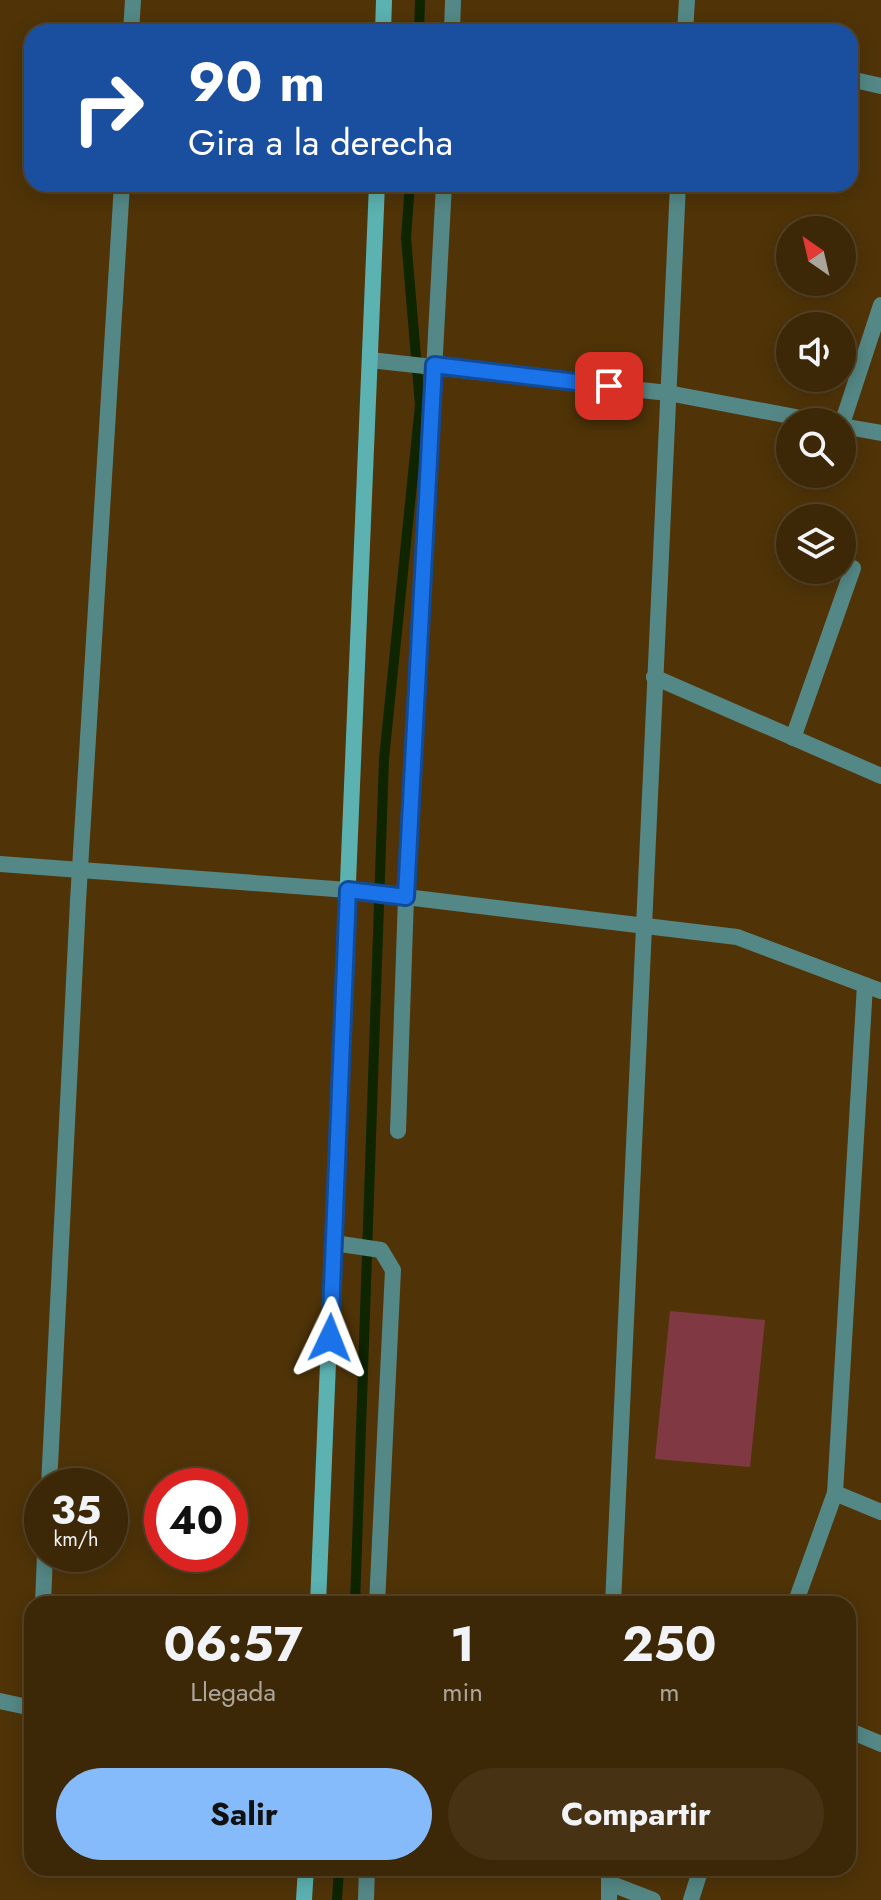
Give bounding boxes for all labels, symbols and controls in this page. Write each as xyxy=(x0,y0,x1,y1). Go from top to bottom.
text: 90 m xyxy=(188,41,325,122)
icon: right xyxy=(56,56,160,160)
text: Gira a la derecha xyxy=(188,116,453,168)
north arrow xyxy=(776,216,856,296)
map controls xyxy=(776,216,856,584)
button: sound xyxy=(776,312,856,392)
pin xyxy=(575,352,643,420)
icon: arrive xyxy=(587,364,631,408)
button: search xyxy=(776,408,856,488)
button: layers xyxy=(776,504,856,584)
position arrow xyxy=(288,1296,372,1380)
speed limit sign: 40 xyxy=(144,1468,248,1572)
text: 35 xyxy=(51,1481,101,1539)
text: km/h xyxy=(53,1525,99,1554)
text: 06:57 xyxy=(163,1610,303,1679)
text: 1 xyxy=(450,1610,475,1679)
text: 250 xyxy=(622,1610,717,1679)
text: Llegada xyxy=(190,1673,276,1711)
text: min xyxy=(442,1673,483,1711)
text: m xyxy=(659,1673,680,1711)
button: Salir xyxy=(56,1768,432,1860)
button: Compartir xyxy=(448,1768,824,1860)

